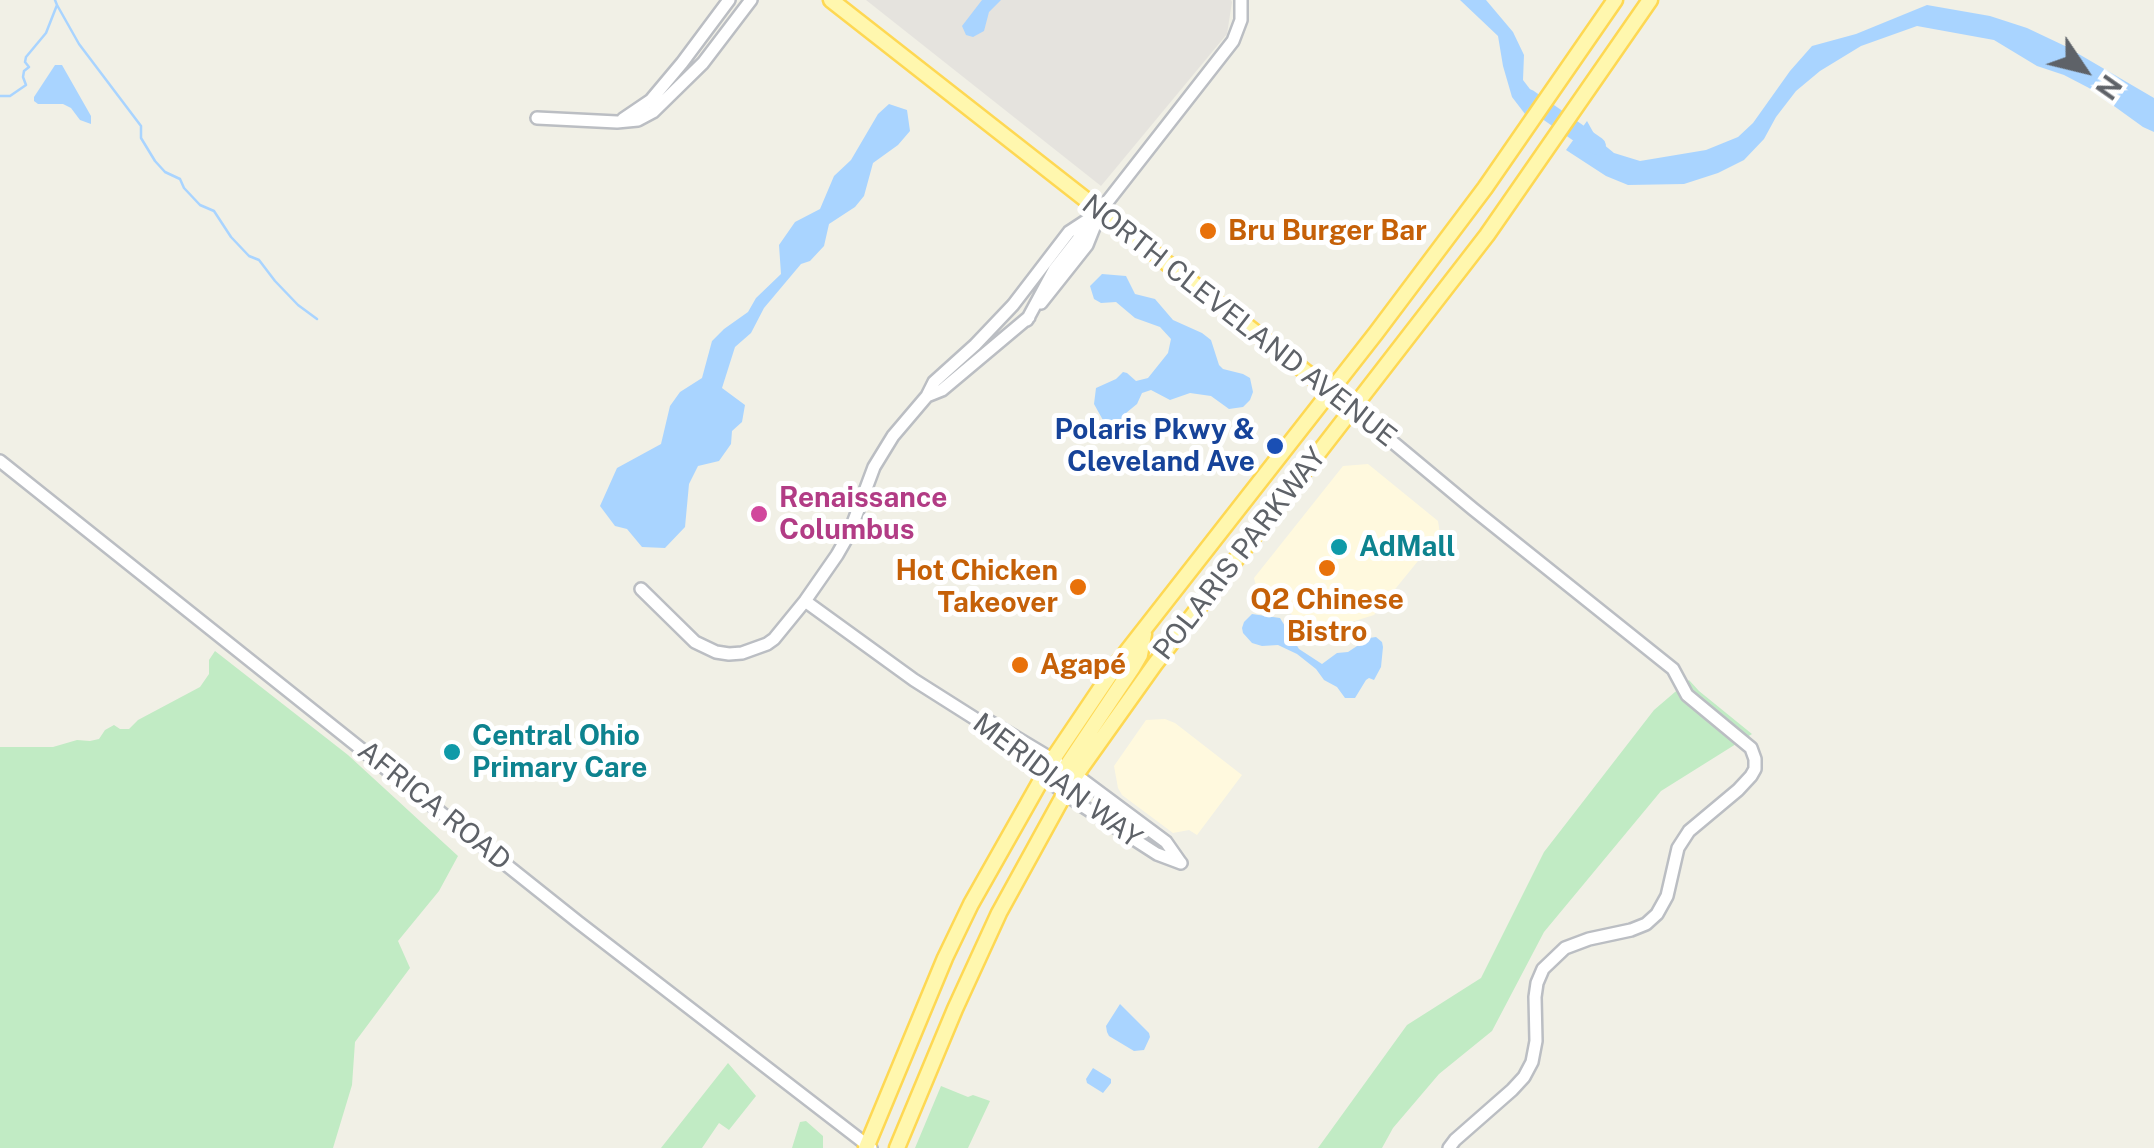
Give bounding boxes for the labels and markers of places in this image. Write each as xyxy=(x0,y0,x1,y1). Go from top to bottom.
place label: Bru Burger Bar xyxy=(1228,214,1427,248)
marker: Bru Burger Bar xyxy=(1197,220,1219,242)
place label: Polaris Pkwy & Cleveland Ave xyxy=(1054,413,1255,479)
marker: Polaris Pkwy & Cleveland Ave xyxy=(1264,435,1286,457)
place label: Renaissance Columbus xyxy=(779,481,947,547)
marker: Renaissance Columbus xyxy=(748,503,770,525)
place label: AdMall xyxy=(1359,530,1455,564)
marker: AdMall xyxy=(1328,536,1350,558)
place label: Hot Chicken Takeover xyxy=(896,554,1058,620)
marker: Q2 Chinese Bistro xyxy=(1316,557,1338,579)
marker: Hot Chicken Takeover xyxy=(1067,576,1089,598)
place label: Q2 Chinese Bistro xyxy=(1250,583,1404,649)
place label: Agapé xyxy=(1040,648,1126,682)
marker: Agapé xyxy=(1009,654,1031,676)
place label: Central Ohio Primary Care xyxy=(472,719,647,785)
marker: Central Ohio Primary Care xyxy=(441,741,463,763)

